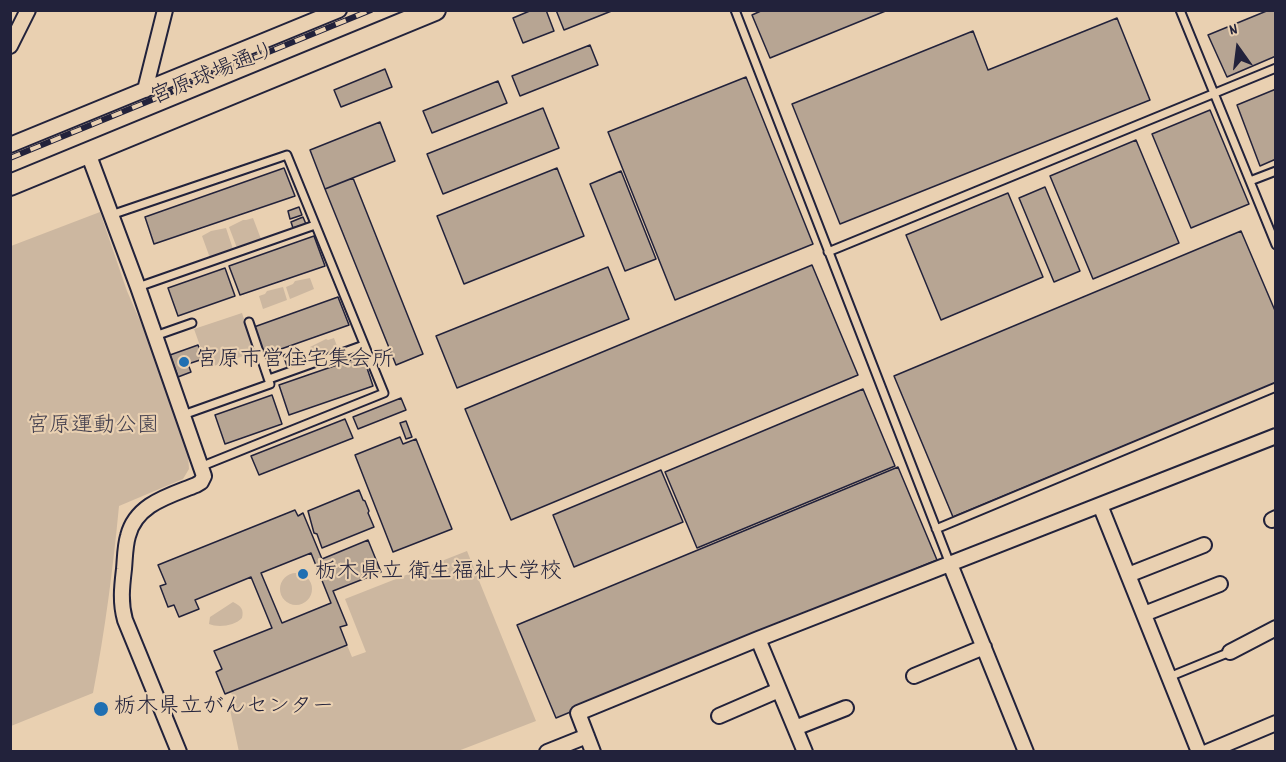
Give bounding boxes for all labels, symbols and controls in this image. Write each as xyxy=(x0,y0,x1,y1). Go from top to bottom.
north arrow xyxy=(1208,18,1268,78)
text: N xyxy=(1227,18,1240,42)
street label: 宮原球場通り xyxy=(148,39,280,113)
place label: 宮原市営住宅集会所 xyxy=(196,349,394,375)
marker: 宮原市営住宅集会所 xyxy=(177,355,191,369)
park label: 宮原運動公園 xyxy=(27,415,159,441)
place label: 栃木県立 衛生福祉大学校 xyxy=(315,561,562,587)
marker: 栃木県立 衛生福祉大学校 xyxy=(296,567,310,581)
place label: 栃木県立がんセンター xyxy=(114,696,334,722)
marker: 栃木県立がんセンター xyxy=(92,700,110,718)

